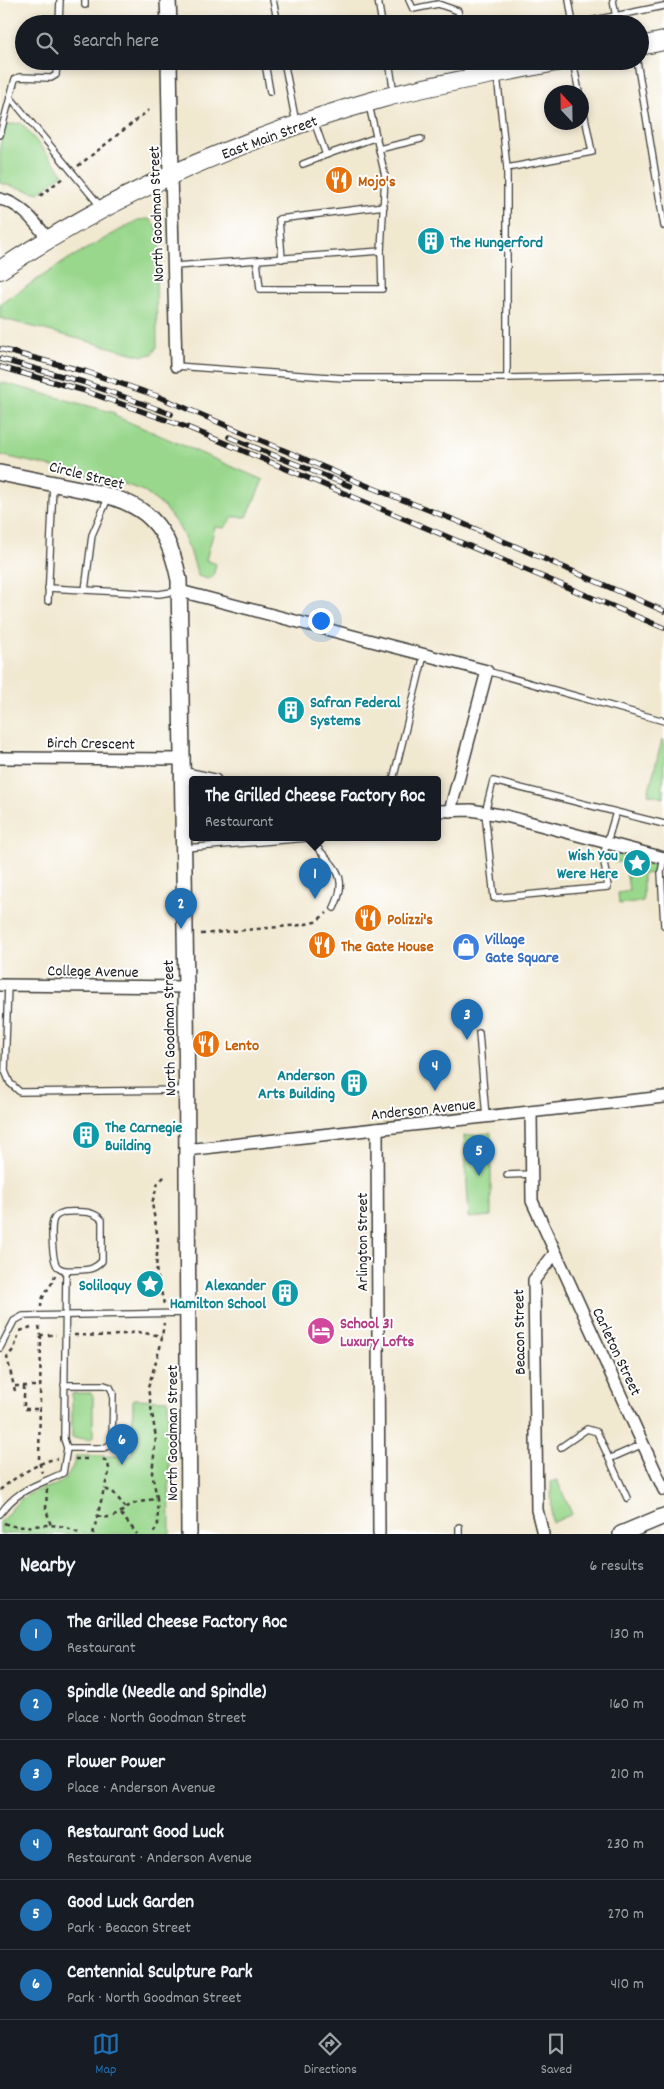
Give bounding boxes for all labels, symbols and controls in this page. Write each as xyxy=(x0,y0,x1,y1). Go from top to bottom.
search box xyxy=(15,15,649,70)
icon: search xyxy=(33,29,61,57)
text: Search here xyxy=(73,29,159,56)
north arrow xyxy=(544,85,589,130)
street label: East Main Street xyxy=(219,110,321,166)
street label: North Goodman Street xyxy=(144,145,171,282)
restaurant icon: Mojo's xyxy=(324,165,354,195)
place label: Mojo's xyxy=(358,171,396,194)
building icon: The Hungerford xyxy=(416,226,446,256)
place label: The Hungerford xyxy=(450,232,543,255)
street label: Circle Street xyxy=(46,456,126,497)
your location xyxy=(308,608,334,634)
place label: Safran Federal Systems xyxy=(310,692,401,733)
building icon: Safran Federal Systems xyxy=(276,695,306,725)
street label: Birch Crescent xyxy=(47,732,135,757)
popup xyxy=(189,776,441,841)
text: The Grilled Cheese Factory Roc xyxy=(205,784,425,811)
text: Restaurant xyxy=(205,811,273,834)
place label: Wish You Were Here xyxy=(557,845,618,886)
place icon: Wish You Were Here xyxy=(622,848,652,878)
pin: 1 xyxy=(299,858,331,899)
pin: 2 xyxy=(165,888,197,929)
restaurant icon: Polizzi's xyxy=(353,903,383,933)
place label: Polizzi's xyxy=(387,909,433,932)
place label: Village Gate Square xyxy=(485,929,559,970)
restaurant icon: The Gate House xyxy=(307,930,337,960)
shop icon: Village Gate Square xyxy=(451,932,481,962)
place label: The Gate House xyxy=(341,936,434,959)
street label: College Avenue xyxy=(47,960,139,985)
street label: North Goodman Street xyxy=(158,960,183,1096)
pin: 3 xyxy=(451,999,483,1040)
restaurant icon: Lento xyxy=(191,1029,221,1059)
place label: Lento xyxy=(225,1035,259,1058)
pin: 4 xyxy=(419,1050,451,1091)
place label: Anderson Arts Building xyxy=(258,1065,335,1106)
building icon: Anderson Arts Building xyxy=(339,1068,369,1098)
street label: Anderson Avenue xyxy=(370,1094,477,1127)
place label: The Carnegie Building xyxy=(105,1117,182,1158)
building icon: The Carnegie Building xyxy=(71,1120,101,1150)
pin: 5 xyxy=(463,1135,495,1176)
street label: Arlington Street xyxy=(352,1193,375,1291)
place icon: Soliloquy xyxy=(135,1269,165,1299)
place label: Soliloquy xyxy=(79,1275,133,1298)
place label: Alexander Hamilton School xyxy=(170,1275,267,1316)
building icon: Alexander Hamilton School xyxy=(270,1278,300,1308)
street label: Beacon Street xyxy=(508,1289,533,1375)
street label: Carleton Street xyxy=(585,1304,646,1400)
place label: School 31 Luxury Lofts xyxy=(340,1313,415,1354)
hotel icon: School 31 Luxury Lofts xyxy=(306,1316,336,1346)
street label: North Goodman Street xyxy=(162,1365,185,1501)
pin: 6 xyxy=(106,1424,138,1465)
text: Nearby xyxy=(20,1552,75,1582)
text: 6 results xyxy=(589,1555,644,1578)
text: The Grilled Cheese Factory Roc xyxy=(67,1610,287,1637)
text: 1 xyxy=(34,1623,38,1646)
text: 130 m xyxy=(610,1623,644,1646)
text: Restaurant xyxy=(67,1637,136,1660)
text: Spindle (Needle and Spindle) xyxy=(67,1680,266,1707)
text: 2 xyxy=(33,1693,40,1716)
text: 160 m xyxy=(609,1693,644,1716)
text: Place · North Goodman Street xyxy=(67,1707,246,1730)
text: Flower Power xyxy=(67,1750,165,1777)
text: 3 xyxy=(32,1763,40,1786)
text: 210 m xyxy=(610,1763,644,1786)
text: Place · Anderson Avenue xyxy=(67,1777,215,1800)
text: Restaurant Good Luck xyxy=(67,1820,224,1847)
text: 4 xyxy=(33,1833,39,1856)
text: 230 m xyxy=(607,1833,644,1856)
text: Restaurant · Anderson Avenue xyxy=(67,1847,252,1870)
text: Good Luck Garden xyxy=(67,1890,194,1917)
text: 5 xyxy=(32,1903,40,1926)
text: 270 m xyxy=(608,1903,644,1926)
text: Park · Beacon Street xyxy=(67,1917,191,1940)
text: Centennial Sculpture Park xyxy=(67,1960,253,1987)
text: 6 xyxy=(32,1973,40,1996)
text: 410 m xyxy=(610,1973,644,1996)
text: Park · North Goodman Street xyxy=(67,1987,241,2010)
tab: Map xyxy=(92,2030,120,2080)
tab: Directions xyxy=(304,2030,357,2080)
tab: Saved xyxy=(541,2030,572,2080)

